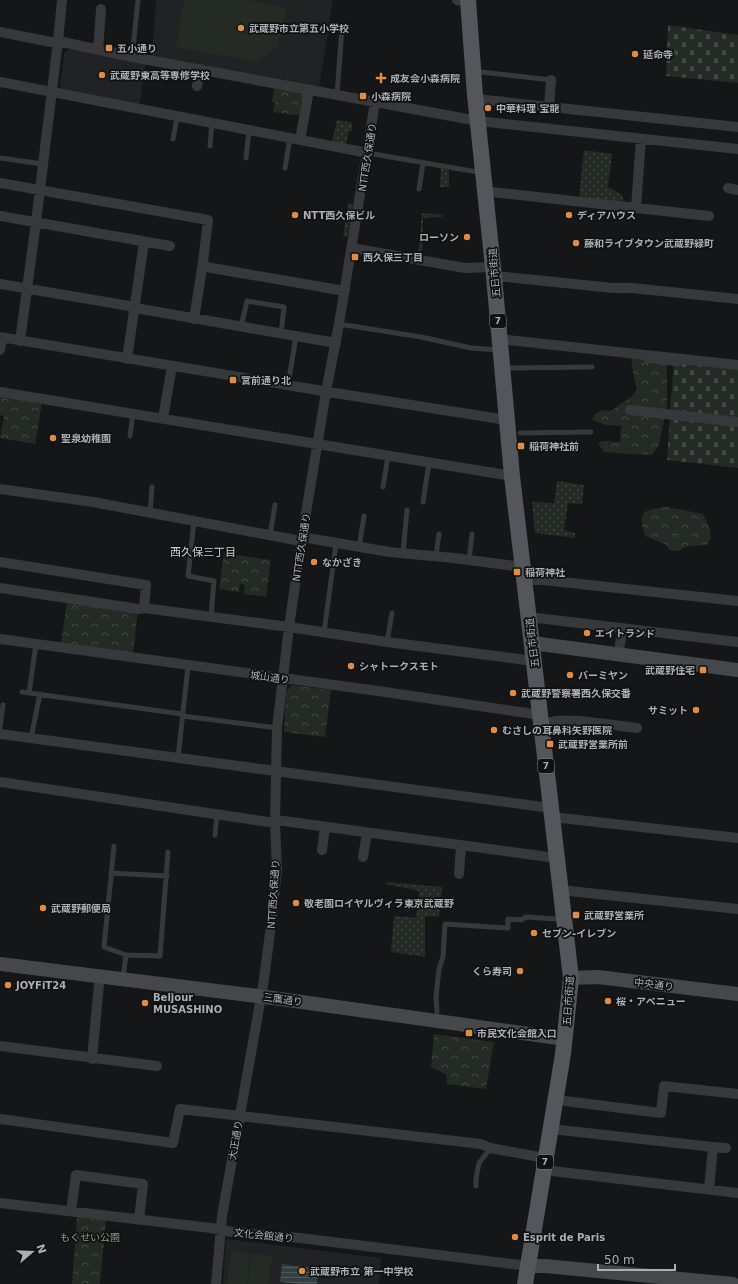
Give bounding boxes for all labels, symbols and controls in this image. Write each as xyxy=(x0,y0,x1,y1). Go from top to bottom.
marker: 武蔵野市立第五小学校 xyxy=(236,23,246,33)
place label: 武蔵野市立第五小学校 xyxy=(249,23,349,34)
marker: 五小通り xyxy=(104,43,114,53)
place label: 五小通り xyxy=(117,43,157,54)
marker: 延命寺 xyxy=(630,49,640,59)
place label: 延命寺 xyxy=(643,49,673,60)
marker: 武蔵野東高等専修学校 xyxy=(97,70,107,80)
place label: 武蔵野東高等専修学校 xyxy=(110,70,210,81)
marker: 成友会小森病院 xyxy=(375,72,387,84)
place label: 成友会小森病院 xyxy=(390,73,460,84)
marker: 小森病院 xyxy=(358,91,368,101)
place label: 小森病院 xyxy=(371,91,411,102)
marker: 中華料理 宝龍 xyxy=(483,103,493,113)
place label: 中華料理 宝龍 xyxy=(496,103,559,114)
street label: NTT西久保通り xyxy=(357,122,378,192)
marker: NTT西久保ビル xyxy=(290,210,300,220)
place label: NTT西久保ビル xyxy=(303,210,375,221)
marker: ディアハウス xyxy=(564,210,574,220)
place label: ディアハウス xyxy=(577,210,636,221)
place label: ローソン xyxy=(419,232,459,243)
marker: ローソン xyxy=(462,232,472,242)
marker: 藤和ライブタウン武蔵野緑町 xyxy=(571,238,581,248)
place label: 藤和ライブタウン武蔵野緑町 xyxy=(584,238,714,249)
street label: 五日市街道 xyxy=(487,248,502,298)
marker: 西久保三丁目 xyxy=(350,252,360,262)
place label: 西久保三丁目 xyxy=(363,252,423,263)
road number: 7 xyxy=(490,314,506,328)
marker: 宮前通り北 xyxy=(228,375,238,385)
place label: 宮前通り北 xyxy=(241,375,291,386)
marker: 聖泉幼稚園 xyxy=(48,433,58,443)
place label: 聖泉幼稚園 xyxy=(61,433,111,444)
marker: 稲荷神社前 xyxy=(516,441,526,451)
place label: 稲荷神社前 xyxy=(529,441,579,452)
street label: NTT西久保通り xyxy=(291,512,312,582)
district label: 西久保三丁目 xyxy=(170,546,236,559)
marker: なかざき xyxy=(309,557,319,567)
place label: なかざき xyxy=(322,557,362,568)
marker: 稲荷神社 xyxy=(512,567,522,577)
place label: 稲荷神社 xyxy=(525,567,566,578)
street label: 五日市街道 xyxy=(524,617,541,668)
marker: エイトランド xyxy=(582,628,592,638)
place label: エイトランド xyxy=(595,628,655,639)
marker: シャトークスモト xyxy=(346,661,356,671)
place label: シャトークスモト xyxy=(359,661,439,672)
place label: 武蔵野住宅 xyxy=(645,665,695,676)
marker: 武蔵野住宅 xyxy=(698,665,708,675)
street label: 城山通り xyxy=(249,669,291,686)
marker: バーミヤン xyxy=(565,670,575,680)
place label: バーミヤン xyxy=(578,670,628,681)
marker: 武蔵野警察署西久保交番 xyxy=(508,688,518,698)
place label: 武蔵野警察署西久保交番 xyxy=(521,688,631,699)
place label: サミット xyxy=(648,705,688,716)
marker: サミット xyxy=(691,705,701,715)
marker: むさしの耳鼻科矢野医院 xyxy=(489,725,499,735)
place label: むさしの耳鼻科矢野医院 xyxy=(502,725,612,736)
marker: 武蔵野営業所前 xyxy=(545,739,555,749)
place label: 武蔵野営業所前 xyxy=(558,739,628,750)
road number: 7 xyxy=(538,759,554,773)
street label: NTT西久保通り xyxy=(266,859,281,929)
marker: 敬老園ロイヤルヴィラ東京武蔵野 xyxy=(291,898,301,908)
place label: 敬老園ロイヤルヴィラ東京武蔵野 xyxy=(304,898,455,909)
marker: 武蔵野郵便局 xyxy=(38,903,48,913)
place label: 武蔵野郵便局 xyxy=(51,903,111,914)
marker: 武蔵野営業所 xyxy=(571,910,581,920)
place label: 武蔵野営業所 xyxy=(584,910,644,921)
marker: セブン-イレブン xyxy=(529,928,539,938)
place label: セブン-イレブン xyxy=(542,928,616,939)
place label: くら寿司 xyxy=(472,966,512,977)
marker: くら寿司 xyxy=(515,966,525,976)
street label: 五日市街道 xyxy=(561,976,576,1026)
street label: 中央通り xyxy=(633,977,674,992)
marker: JOYFiT24 xyxy=(3,980,13,990)
place label: JOYFiT24 xyxy=(15,980,66,991)
street label: 三鷹通り xyxy=(262,991,304,1008)
place label: Beljour MUSASHINO xyxy=(153,992,222,1015)
marker: 桜・アベニュー xyxy=(603,996,613,1006)
place label: 桜・アベニュー xyxy=(616,996,686,1007)
marker: Beljour MUSASHINO xyxy=(140,998,150,1008)
marker: 市民文化会館入口 xyxy=(464,1028,474,1038)
place label: 市民文化会館入口 xyxy=(477,1028,557,1039)
street label: 大正通り xyxy=(227,1119,244,1161)
road number: 7 xyxy=(537,1155,553,1169)
street label: 文化会館通り xyxy=(234,1227,294,1244)
north arrow xyxy=(12,1232,52,1272)
park label: もくせい公園 xyxy=(60,1232,120,1243)
marker: Esprit de Paris xyxy=(510,1232,520,1242)
place label: Esprit de Paris xyxy=(523,1232,605,1243)
text: N xyxy=(33,1242,49,1255)
scale bar xyxy=(598,1246,675,1272)
text: 50 m xyxy=(604,1253,635,1267)
marker: 武蔵野市立 第一中学校 xyxy=(297,1266,307,1276)
place label: 武蔵野市立 第一中学校 xyxy=(310,1266,413,1277)

